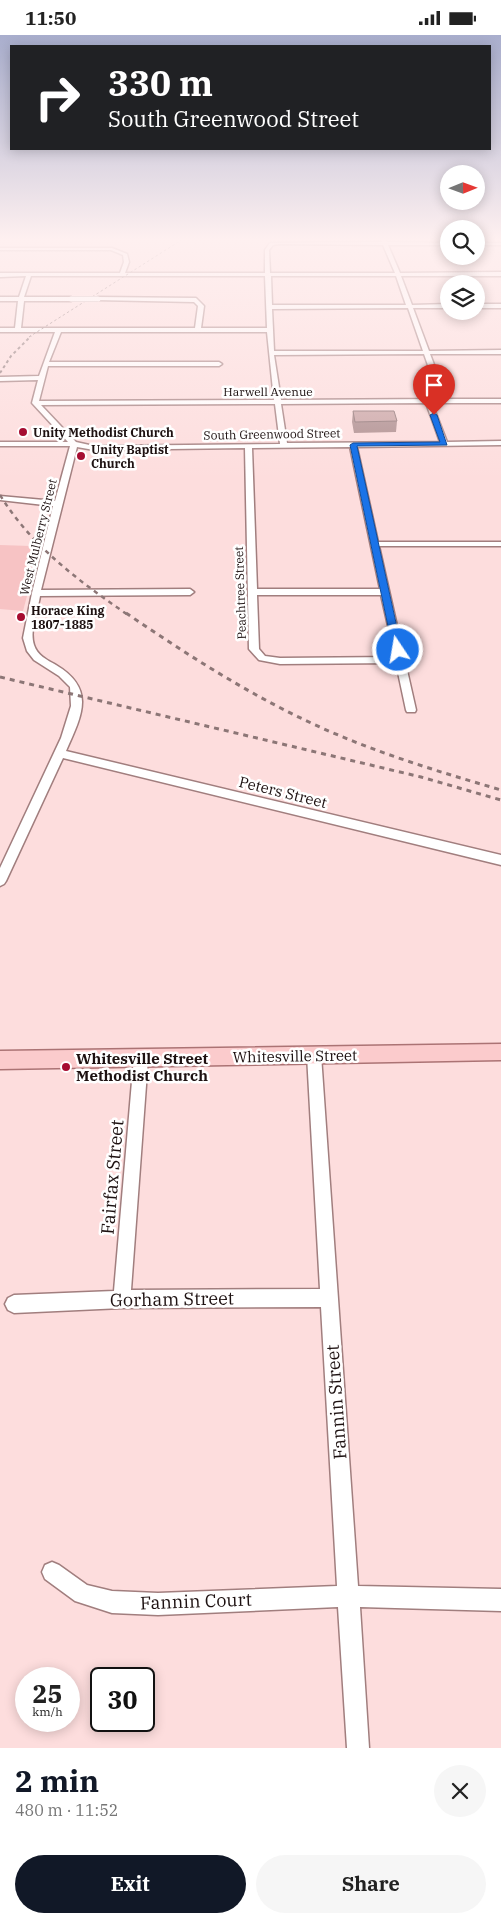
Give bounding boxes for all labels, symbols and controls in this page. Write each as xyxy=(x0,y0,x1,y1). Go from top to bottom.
text: 11:50 xyxy=(25,6,76,30)
text: 330 m xyxy=(108,60,213,106)
icon: right xyxy=(25,65,90,130)
text: South Greenwood Street xyxy=(108,104,359,133)
north arrow xyxy=(440,165,485,210)
map controls xyxy=(440,165,485,320)
button: search xyxy=(440,220,485,265)
button: layers xyxy=(440,275,485,320)
pin xyxy=(413,364,455,415)
icon: arrive xyxy=(420,371,448,399)
street label: Harwell Avenue xyxy=(223,384,313,399)
place label: Unity Methodist Church xyxy=(33,425,174,440)
street label: South Greenwood Street xyxy=(203,425,341,443)
marker: Unity Methodist Church xyxy=(17,426,29,438)
place label: Unity Baptist Church xyxy=(91,442,169,471)
marker: Unity Baptist Church xyxy=(75,450,87,462)
street label: West Mulberry Street xyxy=(16,477,60,597)
street label: Peachtree Street xyxy=(231,546,249,640)
place label: Horace King 1807-1885 xyxy=(31,603,105,632)
marker: Horace King 1807-1885 xyxy=(15,611,27,623)
position arrow xyxy=(371,623,423,675)
street label: Peters Street xyxy=(237,772,329,812)
street label: Whitesville Street xyxy=(233,1045,357,1067)
place label: Whitesville Street Methodist Church xyxy=(76,1049,209,1085)
marker: Whitesville Street Methodist Church xyxy=(60,1061,72,1073)
street label: Fairfax Street xyxy=(96,1119,128,1235)
street label: Gorham Street xyxy=(110,1286,234,1312)
street label: Fannin Street xyxy=(321,1344,351,1460)
street label: Fannin Court xyxy=(140,1588,252,1614)
speed limit sign: 30 xyxy=(90,1667,155,1732)
text: 25 xyxy=(32,1677,63,1710)
text: km/h xyxy=(32,1704,63,1719)
text: 2 min xyxy=(15,1761,99,1800)
button: close xyxy=(434,1765,486,1817)
text: 480 m · 11:52 xyxy=(15,1800,118,1820)
button: Exit xyxy=(15,1855,246,1913)
button: Share xyxy=(256,1855,486,1913)

